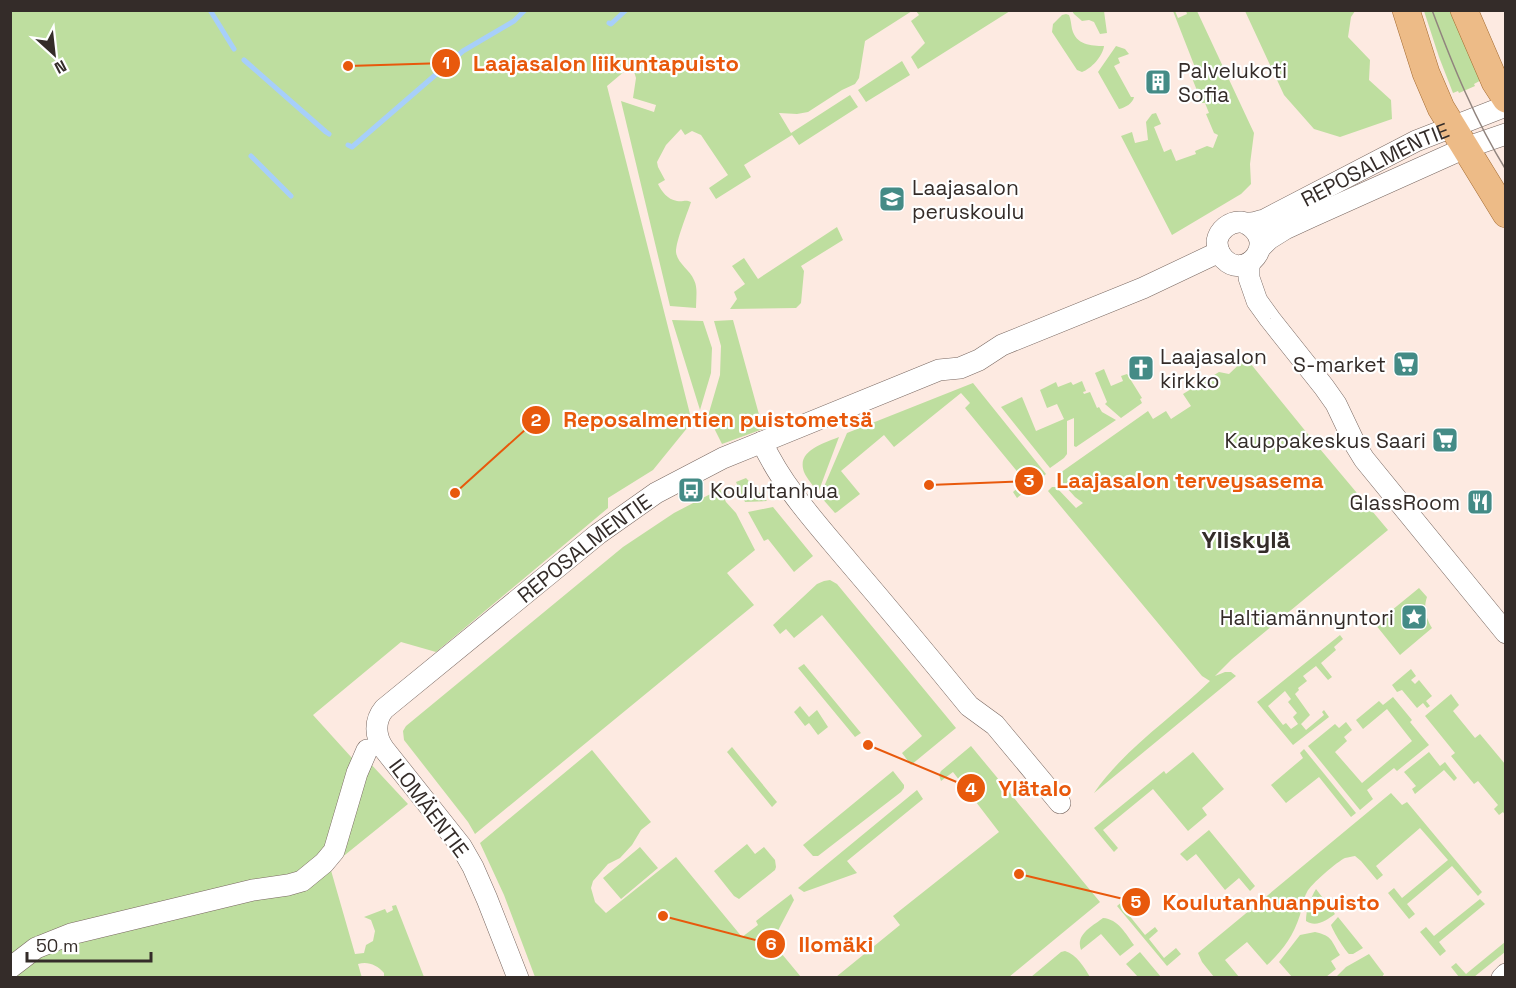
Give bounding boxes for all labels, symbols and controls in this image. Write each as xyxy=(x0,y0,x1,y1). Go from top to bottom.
north arrow xyxy=(24,24,84,84)
callout: Laajasalon liikuntapuisto xyxy=(431,43,751,83)
text: Laajasalon liikuntapuisto xyxy=(473,49,739,77)
text: 1 xyxy=(442,51,450,74)
text: N xyxy=(51,55,70,79)
place label: Palvelukoti Sofia xyxy=(1178,57,1287,108)
building icon: Palvelukoti Sofia xyxy=(1143,67,1173,97)
street label: REPOSALMENTIE xyxy=(1296,116,1453,212)
place label: Laajasalon peruskoulu xyxy=(912,174,1024,225)
school or university icon: Laajasalon peruskoulu xyxy=(877,184,907,214)
place label: Laajasalon kirkko xyxy=(1160,343,1267,394)
supermarket icon: S-market xyxy=(1391,349,1421,379)
place label: S-market xyxy=(1293,351,1386,378)
church icon: Laajasalon kirkko xyxy=(1126,353,1156,383)
callout: Reposalmentien puistometsä xyxy=(521,400,885,440)
text: Reposalmentien puistometsä xyxy=(563,405,873,433)
text: 2 xyxy=(531,408,542,431)
supermarket icon: Kauppakeskus Saari xyxy=(1430,425,1460,455)
place label: Kauppakeskus Saari xyxy=(1224,427,1426,454)
callout: Laajasalon terveysasema xyxy=(1014,461,1336,501)
text: Laajasalon terveysasema xyxy=(1056,466,1324,494)
text: 3 xyxy=(1024,469,1035,492)
bus stop icon: Koulutanhua xyxy=(676,475,706,505)
place label: Koulutanhua xyxy=(710,477,838,504)
street label: REPOSALMENTIE xyxy=(511,487,656,608)
restaurant icon: GlassRoom xyxy=(1465,487,1495,517)
place label: GlassRoom xyxy=(1350,489,1460,516)
district label: Yliskylä xyxy=(1202,524,1291,555)
place icon: Haltiamännyntori xyxy=(1399,602,1429,632)
place label: Haltiamännyntori xyxy=(1220,604,1394,631)
street label: ILOMÄENTIE xyxy=(383,753,475,863)
callout: Ylätalo xyxy=(956,768,1083,808)
text: Ylätalo xyxy=(998,774,1072,802)
text: 4 xyxy=(965,777,977,800)
callout: Koulutanhuanpuisto xyxy=(1121,882,1392,922)
text: Koulutanhuanpuisto xyxy=(1162,888,1380,916)
text: 5 xyxy=(1131,890,1142,913)
callout: Ilomäki xyxy=(756,924,885,964)
scale bar xyxy=(27,925,152,963)
text: Ilomäki xyxy=(799,930,873,958)
text: 6 xyxy=(765,932,777,955)
text: 50 m xyxy=(36,934,78,957)

